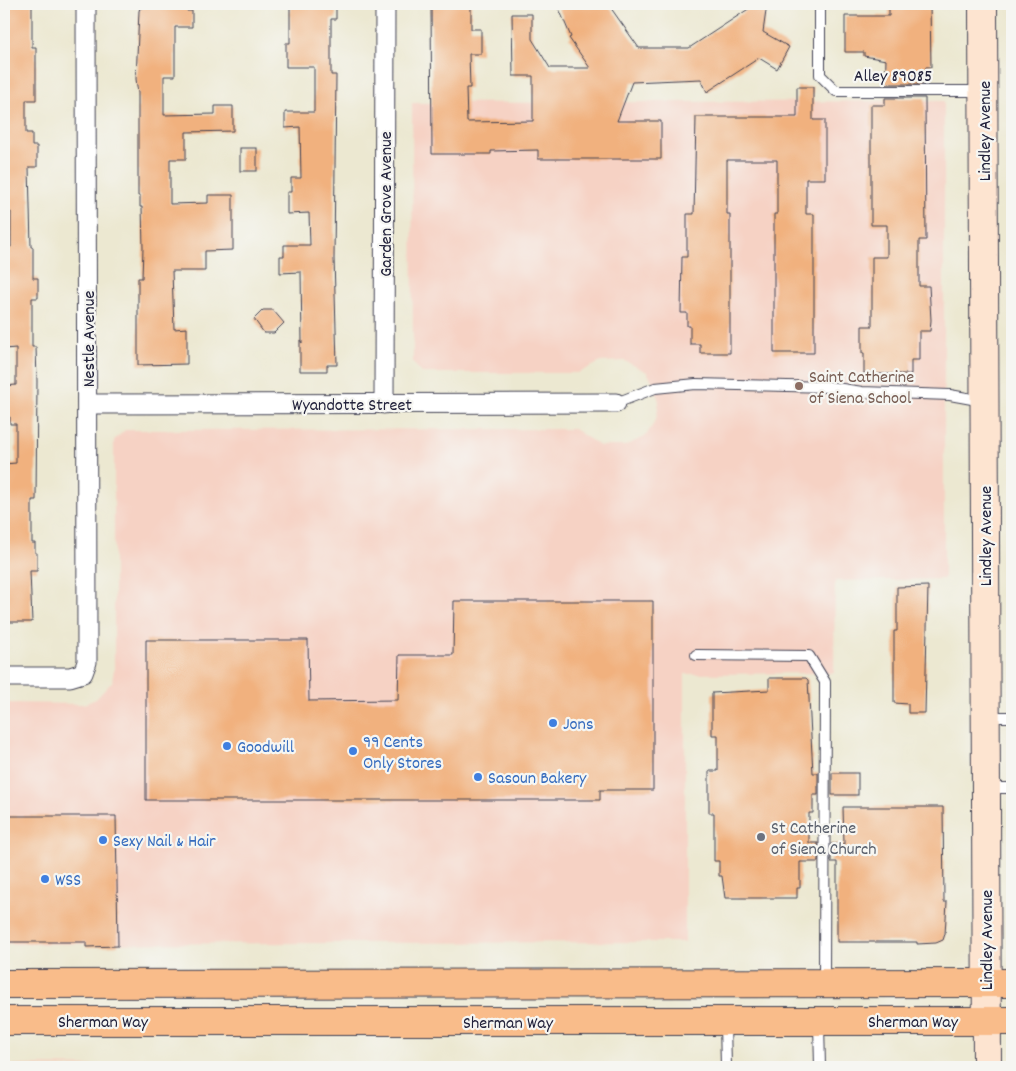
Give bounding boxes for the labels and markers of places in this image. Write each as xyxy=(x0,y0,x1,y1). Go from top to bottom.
place label: Saint Catherine of Siena School xyxy=(809,366,914,412)
marker: Saint Catherine of Siena School xyxy=(793,380,805,392)
place label: Jons xyxy=(563,713,593,738)
marker: Jons xyxy=(547,717,559,729)
place label: 99 Cents Only Stores xyxy=(363,731,442,777)
place label: Goodwill xyxy=(237,736,295,761)
marker: Goodwill xyxy=(221,740,233,752)
marker: 99 Cents Only Stores xyxy=(347,745,359,757)
place label: Sasoun Bakery xyxy=(488,767,587,792)
marker: Sasoun Bakery xyxy=(472,771,484,783)
place label: St Catherine of Siena Church xyxy=(771,817,877,863)
place label: Sexy Nail & Hair xyxy=(113,830,216,855)
marker: St Catherine of Siena Church xyxy=(755,831,767,843)
marker: Sexy Nail & Hair xyxy=(97,834,109,846)
place label: WSS xyxy=(55,869,81,894)
marker: WSS xyxy=(39,873,51,885)

